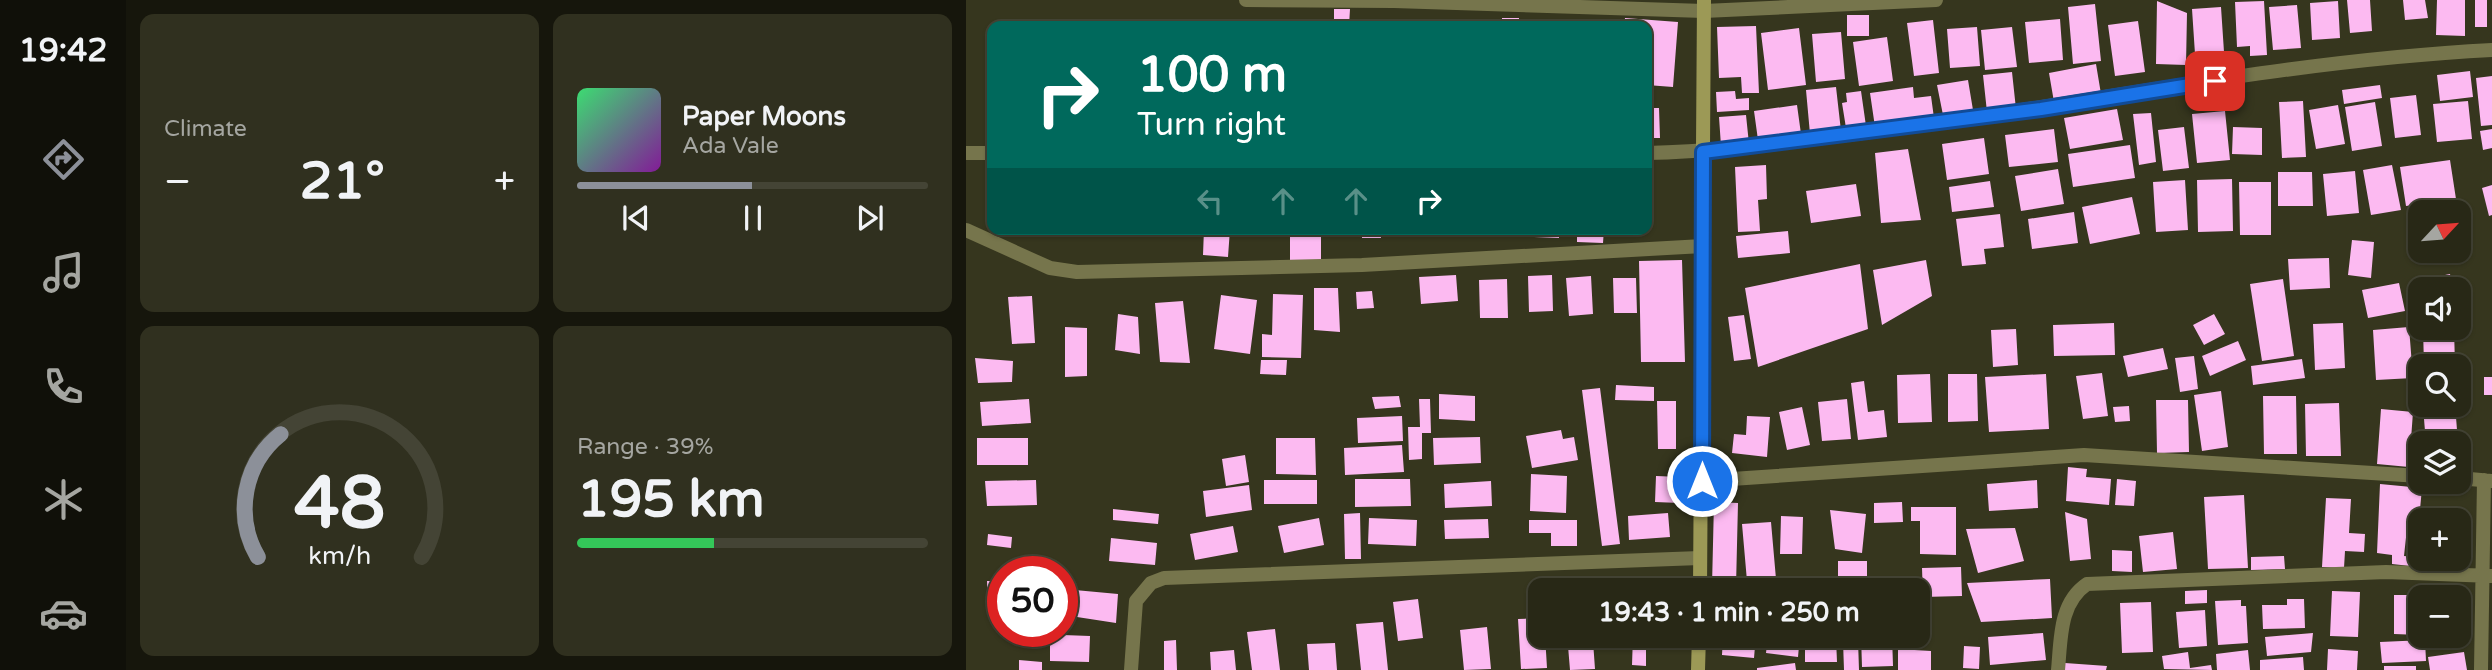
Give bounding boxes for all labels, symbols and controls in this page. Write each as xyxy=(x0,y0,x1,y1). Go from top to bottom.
text: 19:42 xyxy=(19,32,107,70)
text: 100 m xyxy=(1137,46,1287,105)
icon: right xyxy=(1022,49,1113,140)
pin xyxy=(2185,51,2245,111)
icon: arrive xyxy=(2196,62,2234,100)
text: Paper Moons xyxy=(682,101,846,132)
text: Turn right xyxy=(1137,106,1286,144)
text: Climate xyxy=(164,115,247,143)
text: Ada Vale xyxy=(682,132,779,160)
icon: directions xyxy=(39,135,88,184)
text: 21° xyxy=(300,150,385,213)
text: − xyxy=(164,159,191,205)
text: + xyxy=(494,159,515,205)
icon: left xyxy=(1191,182,1229,220)
icon: ahead xyxy=(1264,182,1302,220)
icon: ahead xyxy=(1337,182,1375,220)
icon: right xyxy=(1410,182,1448,220)
icon: previous xyxy=(617,199,655,237)
icon: pause xyxy=(734,199,772,237)
icon: next xyxy=(851,199,889,237)
north arrow xyxy=(2408,200,2471,262)
map controls xyxy=(2408,200,2471,648)
icon: music xyxy=(39,248,88,297)
button: sound xyxy=(2408,277,2471,340)
button: search xyxy=(2408,354,2471,417)
icon: phone xyxy=(39,362,88,411)
button: layers xyxy=(2408,431,2471,494)
text: Range · 39% xyxy=(577,433,713,461)
position arrow xyxy=(1665,444,1739,518)
text: 48 xyxy=(294,460,385,548)
text: 195 km xyxy=(577,468,765,531)
icon: climate xyxy=(39,475,88,524)
button: + xyxy=(2408,508,2471,571)
text: km/h xyxy=(308,541,371,571)
speed limit sign: 50 xyxy=(987,556,1078,647)
button: − xyxy=(2408,585,2471,648)
icon: car xyxy=(39,589,88,638)
text: 19:43 · 1 min · 250 m xyxy=(1598,597,1860,628)

